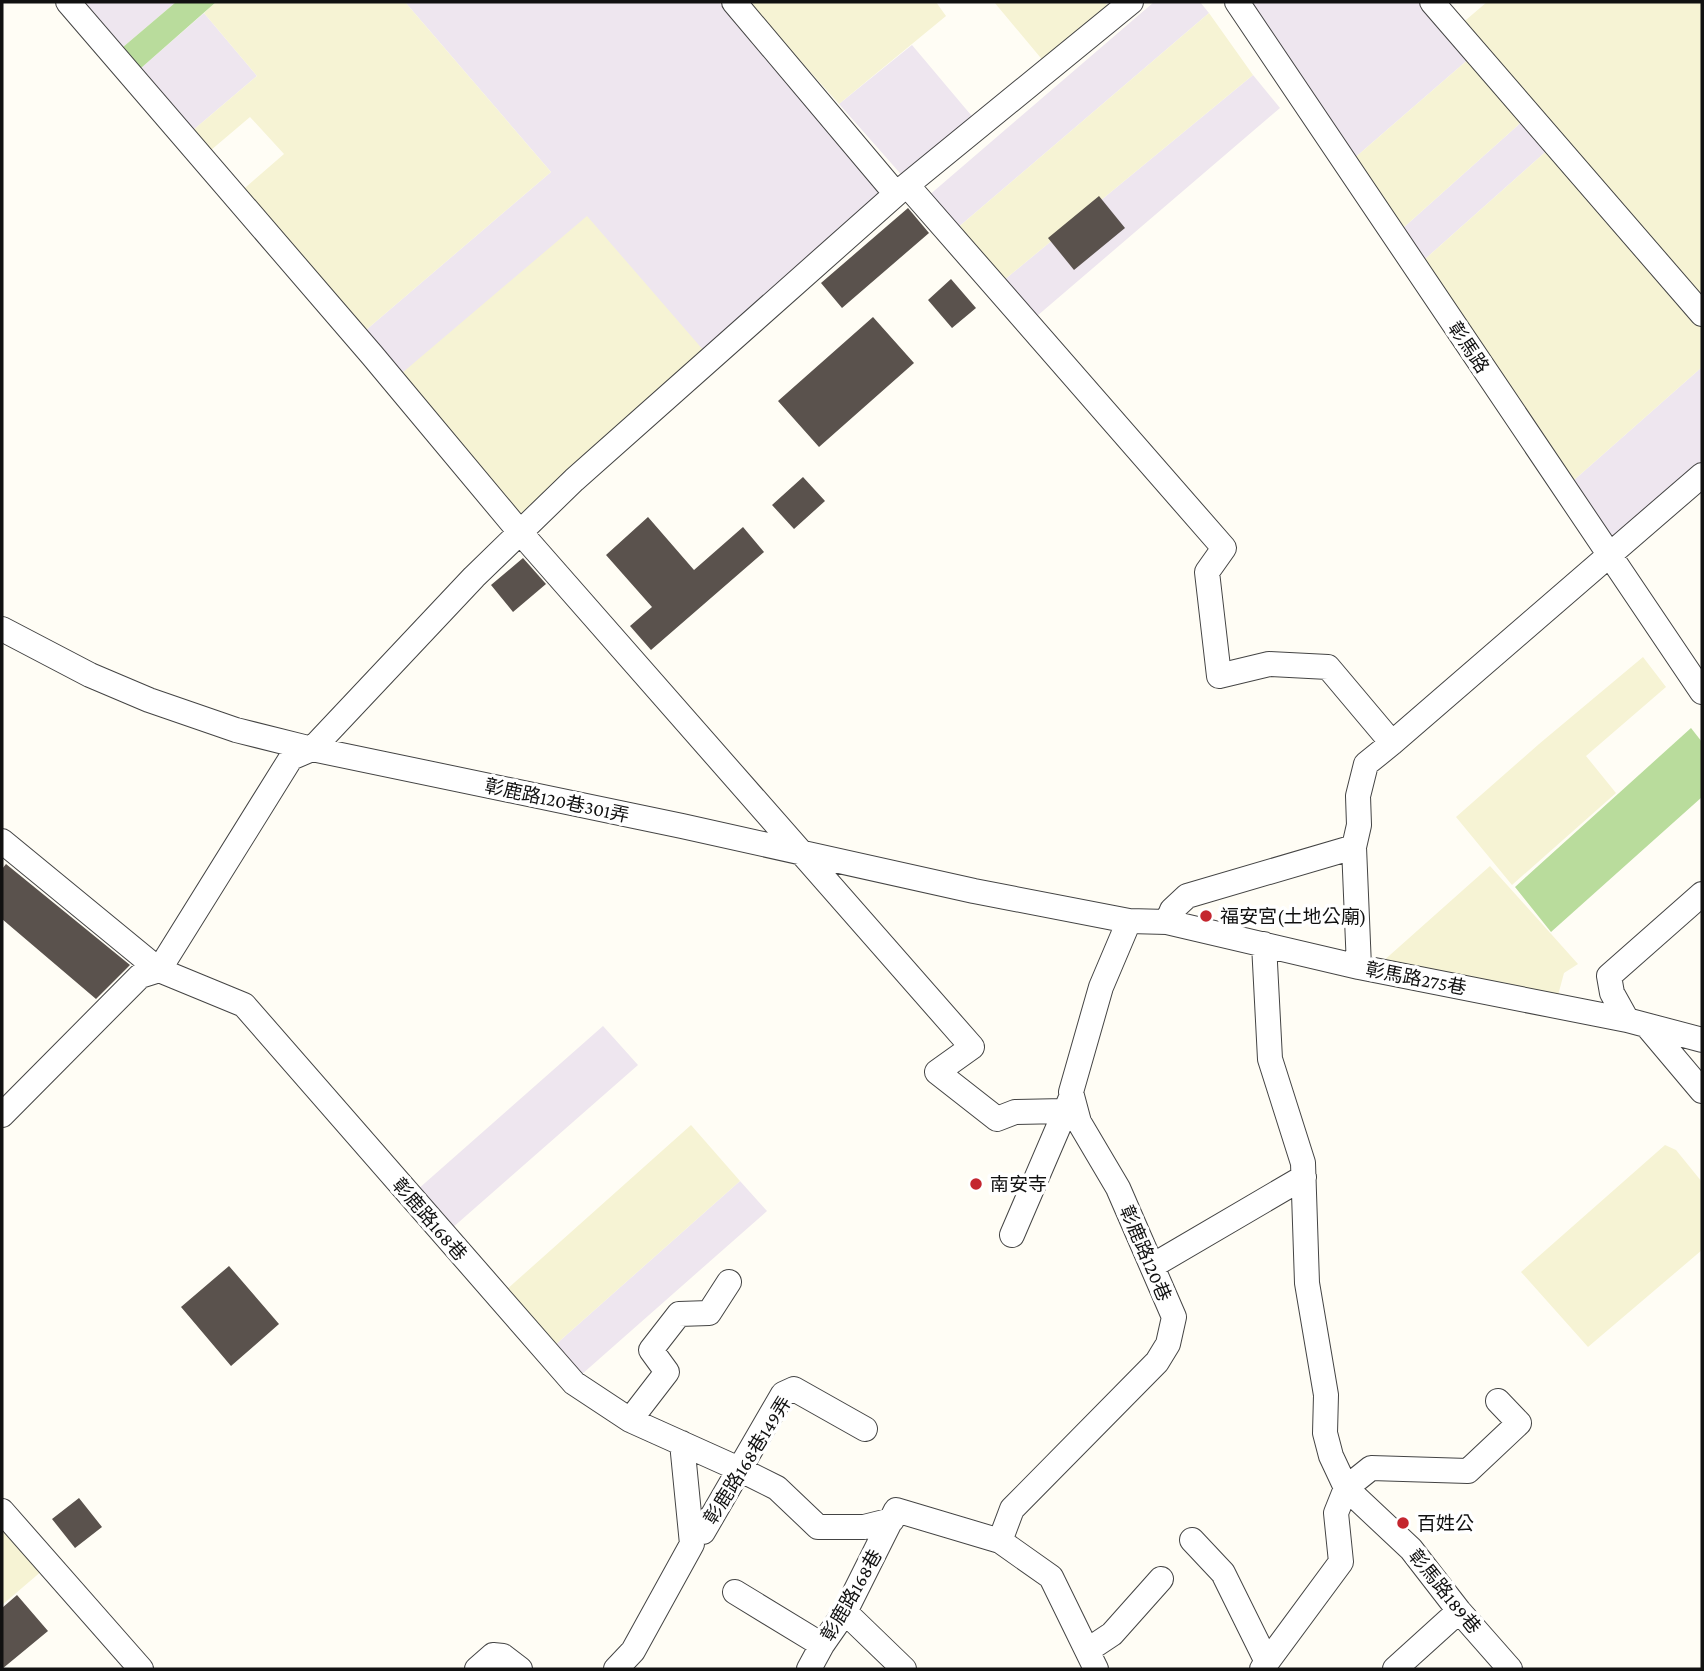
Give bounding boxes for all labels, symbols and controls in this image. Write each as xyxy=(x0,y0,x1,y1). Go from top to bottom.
street label: 彰馬路 xyxy=(1444,318,1493,377)
street label: 彰鹿路120巷301弄 xyxy=(483,775,631,826)
place label: 福安宮(土地公廟) xyxy=(1220,906,1366,928)
marker: 福安宮(土地公廟) xyxy=(1198,908,1214,924)
street label: 彰馬路275巷 xyxy=(1364,958,1468,999)
street label: 彰鹿路168巷 xyxy=(388,1174,471,1265)
place label: 南安寺 xyxy=(990,1174,1047,1195)
marker: 南安寺 xyxy=(968,1176,984,1192)
street label: 彰鹿路120巷 xyxy=(1116,1202,1175,1304)
street label: 彰鹿路168巷149弄 xyxy=(700,1393,795,1528)
place label: 百姓公 xyxy=(1417,1513,1474,1534)
marker: 百姓公 xyxy=(1395,1515,1411,1531)
street label: 彰馬路189巷 xyxy=(1404,1545,1485,1638)
street label: 彰鹿路168巷 xyxy=(817,1546,886,1645)

